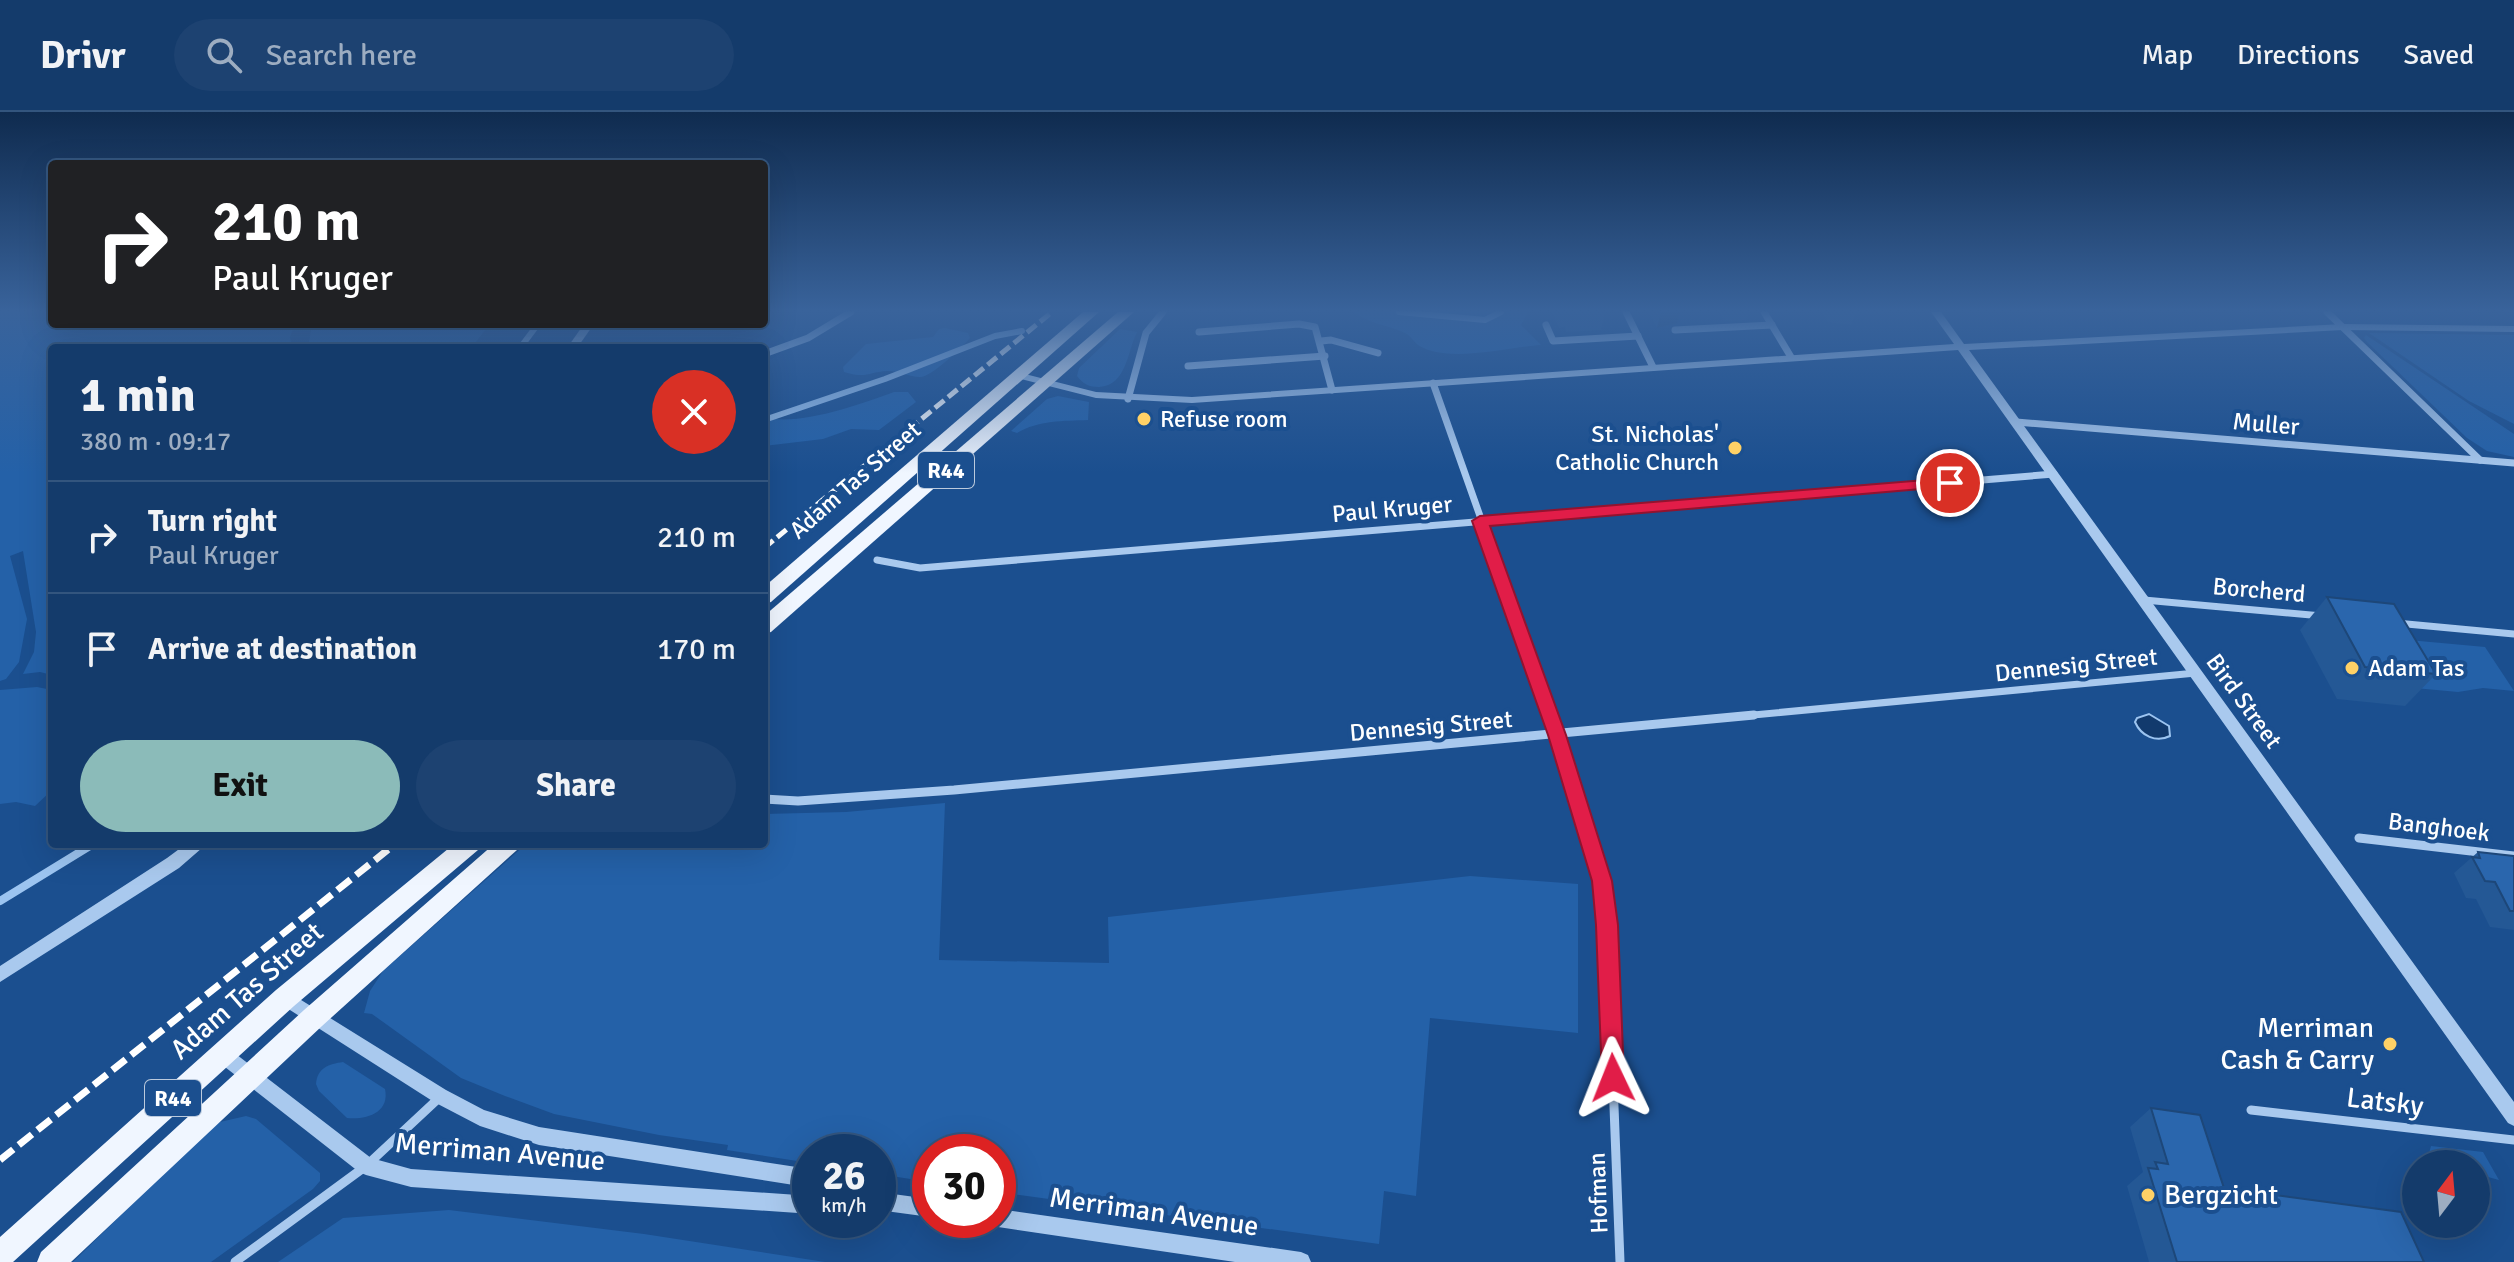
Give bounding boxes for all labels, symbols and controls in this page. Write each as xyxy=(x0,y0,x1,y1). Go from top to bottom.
search box xyxy=(174,19,734,91)
text: Drivr xyxy=(40,32,126,79)
icon: search xyxy=(202,33,246,77)
text: Search here xyxy=(266,37,417,74)
text: Map xyxy=(2141,38,2193,72)
text: Directions xyxy=(2237,38,2359,72)
text: Saved xyxy=(2403,38,2474,72)
text: 210 m xyxy=(212,187,360,256)
icon: right xyxy=(80,192,184,296)
text: Paul Kruger xyxy=(212,256,393,301)
text: 1 min xyxy=(80,366,196,425)
button: close xyxy=(652,370,736,454)
place label: Refuse room xyxy=(1160,404,1288,434)
street label: Muller xyxy=(2231,406,2301,442)
marker: Refuse room xyxy=(1135,410,1153,428)
street label: Adam Tas Street xyxy=(783,415,927,545)
place label: St. Nicholas' Catholic Church xyxy=(1555,419,1719,477)
text: 380 m · 09:17 xyxy=(80,426,231,458)
marker: St. Nicholas' Catholic Church xyxy=(1726,439,1744,457)
pin xyxy=(1916,449,1984,517)
road number: R44 xyxy=(918,452,974,488)
icon: arrive xyxy=(1928,461,1972,505)
street label: Paul Kruger xyxy=(1331,489,1453,529)
text: Turn right xyxy=(148,503,277,540)
icon: right xyxy=(80,515,124,559)
text: 210 m xyxy=(657,519,736,556)
text: Paul Kruger xyxy=(148,540,279,572)
street label: Borcherd xyxy=(2211,571,2307,609)
icon: arrive xyxy=(80,627,124,671)
text: Arrive at destination xyxy=(148,631,417,668)
text: 170 m xyxy=(657,631,736,668)
street label: Dennesig Street xyxy=(1993,642,2159,688)
street label: Bird Street xyxy=(2199,648,2289,754)
place label: Adam Tas xyxy=(2368,653,2465,683)
marker: Adam Tas xyxy=(2343,659,2361,677)
street label: Dennesig Street xyxy=(1348,704,1514,748)
button: Exit xyxy=(80,740,400,832)
button: Share xyxy=(416,740,736,832)
street label: Banghoek xyxy=(2387,806,2491,848)
street label: Adam Tas Street xyxy=(163,915,331,1067)
place label: Merriman Cash & Carry xyxy=(2221,1011,2374,1077)
marker: Merriman Cash & Carry xyxy=(2381,1035,2399,1053)
position arrow xyxy=(1571,1036,1655,1120)
road number: R44 xyxy=(145,1080,201,1116)
street label: Latsky xyxy=(2345,1080,2425,1124)
street label: Merriman Avenue xyxy=(393,1126,607,1178)
speed limit sign: 30 xyxy=(912,1134,1016,1238)
north arrow xyxy=(2402,1150,2490,1238)
map controls xyxy=(2402,1150,2490,1238)
text: 26 xyxy=(822,1151,866,1201)
street label: Hofman xyxy=(1582,1152,1614,1234)
place label: Bergzicht xyxy=(2164,1178,2278,1212)
street label: Merriman Avenue xyxy=(1047,1180,1261,1244)
marker: Bergzicht xyxy=(2139,1186,2157,1204)
text: km/h xyxy=(821,1193,867,1218)

